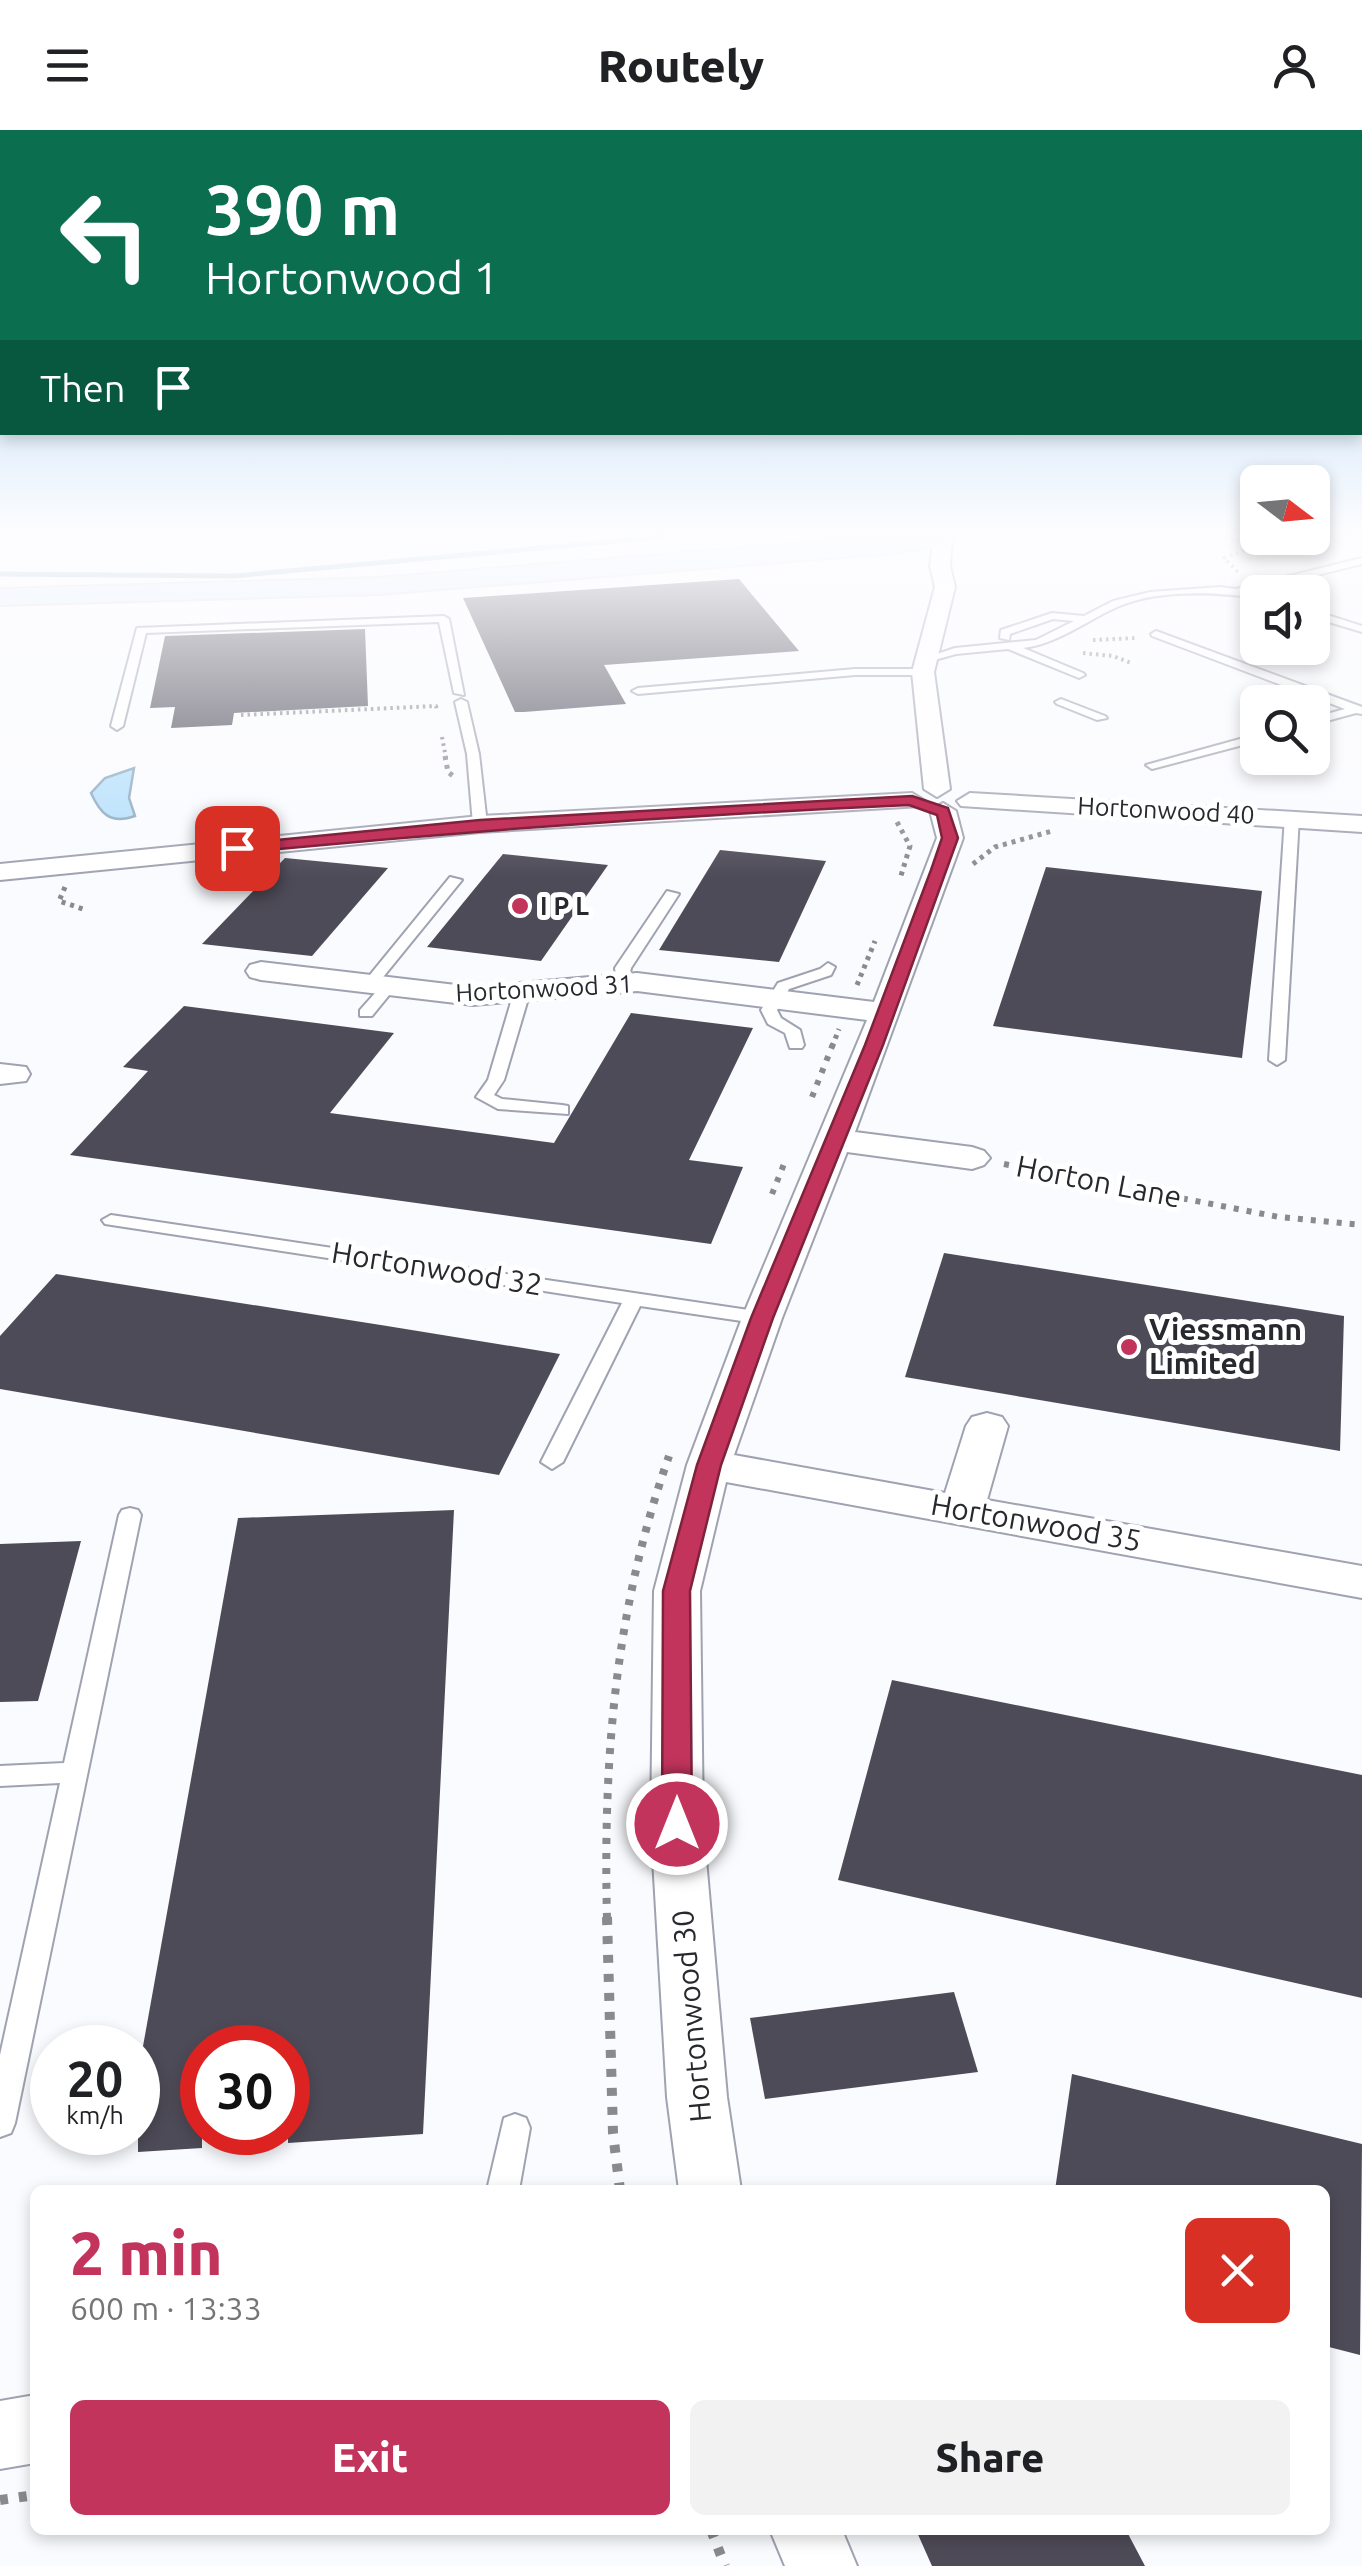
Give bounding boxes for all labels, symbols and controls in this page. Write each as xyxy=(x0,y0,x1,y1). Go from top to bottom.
icon: menu xyxy=(40,38,95,93)
icon: person xyxy=(1267,38,1322,93)
text: Routely xyxy=(598,40,764,91)
icon: left xyxy=(40,170,170,300)
text: 390 m xyxy=(205,170,400,248)
text: Hortonwood 1 xyxy=(205,252,499,303)
icon: arrive xyxy=(146,360,201,415)
text: Then xyxy=(40,367,126,409)
north arrow xyxy=(1240,465,1330,555)
map controls xyxy=(1240,465,1330,775)
button: sound xyxy=(1240,575,1330,665)
button: search xyxy=(1240,685,1330,775)
street label: Hortonwood 40 xyxy=(1077,791,1255,829)
pin xyxy=(195,806,280,891)
icon: arrive xyxy=(210,821,265,876)
place label: I P L xyxy=(540,892,589,920)
marker: I P L xyxy=(509,895,531,917)
street label: Hortonwood 31 xyxy=(455,969,633,1007)
street label: Horton Lane xyxy=(1014,1148,1185,1214)
street label: Hortonwood 32 xyxy=(329,1235,545,1301)
place label: Viessmann Limited xyxy=(1149,1312,1302,1380)
marker: Viessmann Limited xyxy=(1118,1336,1140,1358)
street label: Hortonwood 35 xyxy=(928,1487,1144,1557)
position arrow xyxy=(625,1772,729,1876)
street label: Hortonwood 30 xyxy=(665,1909,717,2124)
speed limit sign: 30 xyxy=(180,2025,310,2155)
text: 20 xyxy=(67,2050,123,2106)
text: km/h xyxy=(66,2101,124,2129)
button: close xyxy=(1185,2218,1290,2323)
text: 2 min xyxy=(70,2219,223,2286)
text: 600 m · 13:33 xyxy=(70,2290,262,2326)
button: Exit xyxy=(70,2400,670,2515)
button: Share xyxy=(690,2400,1290,2515)

